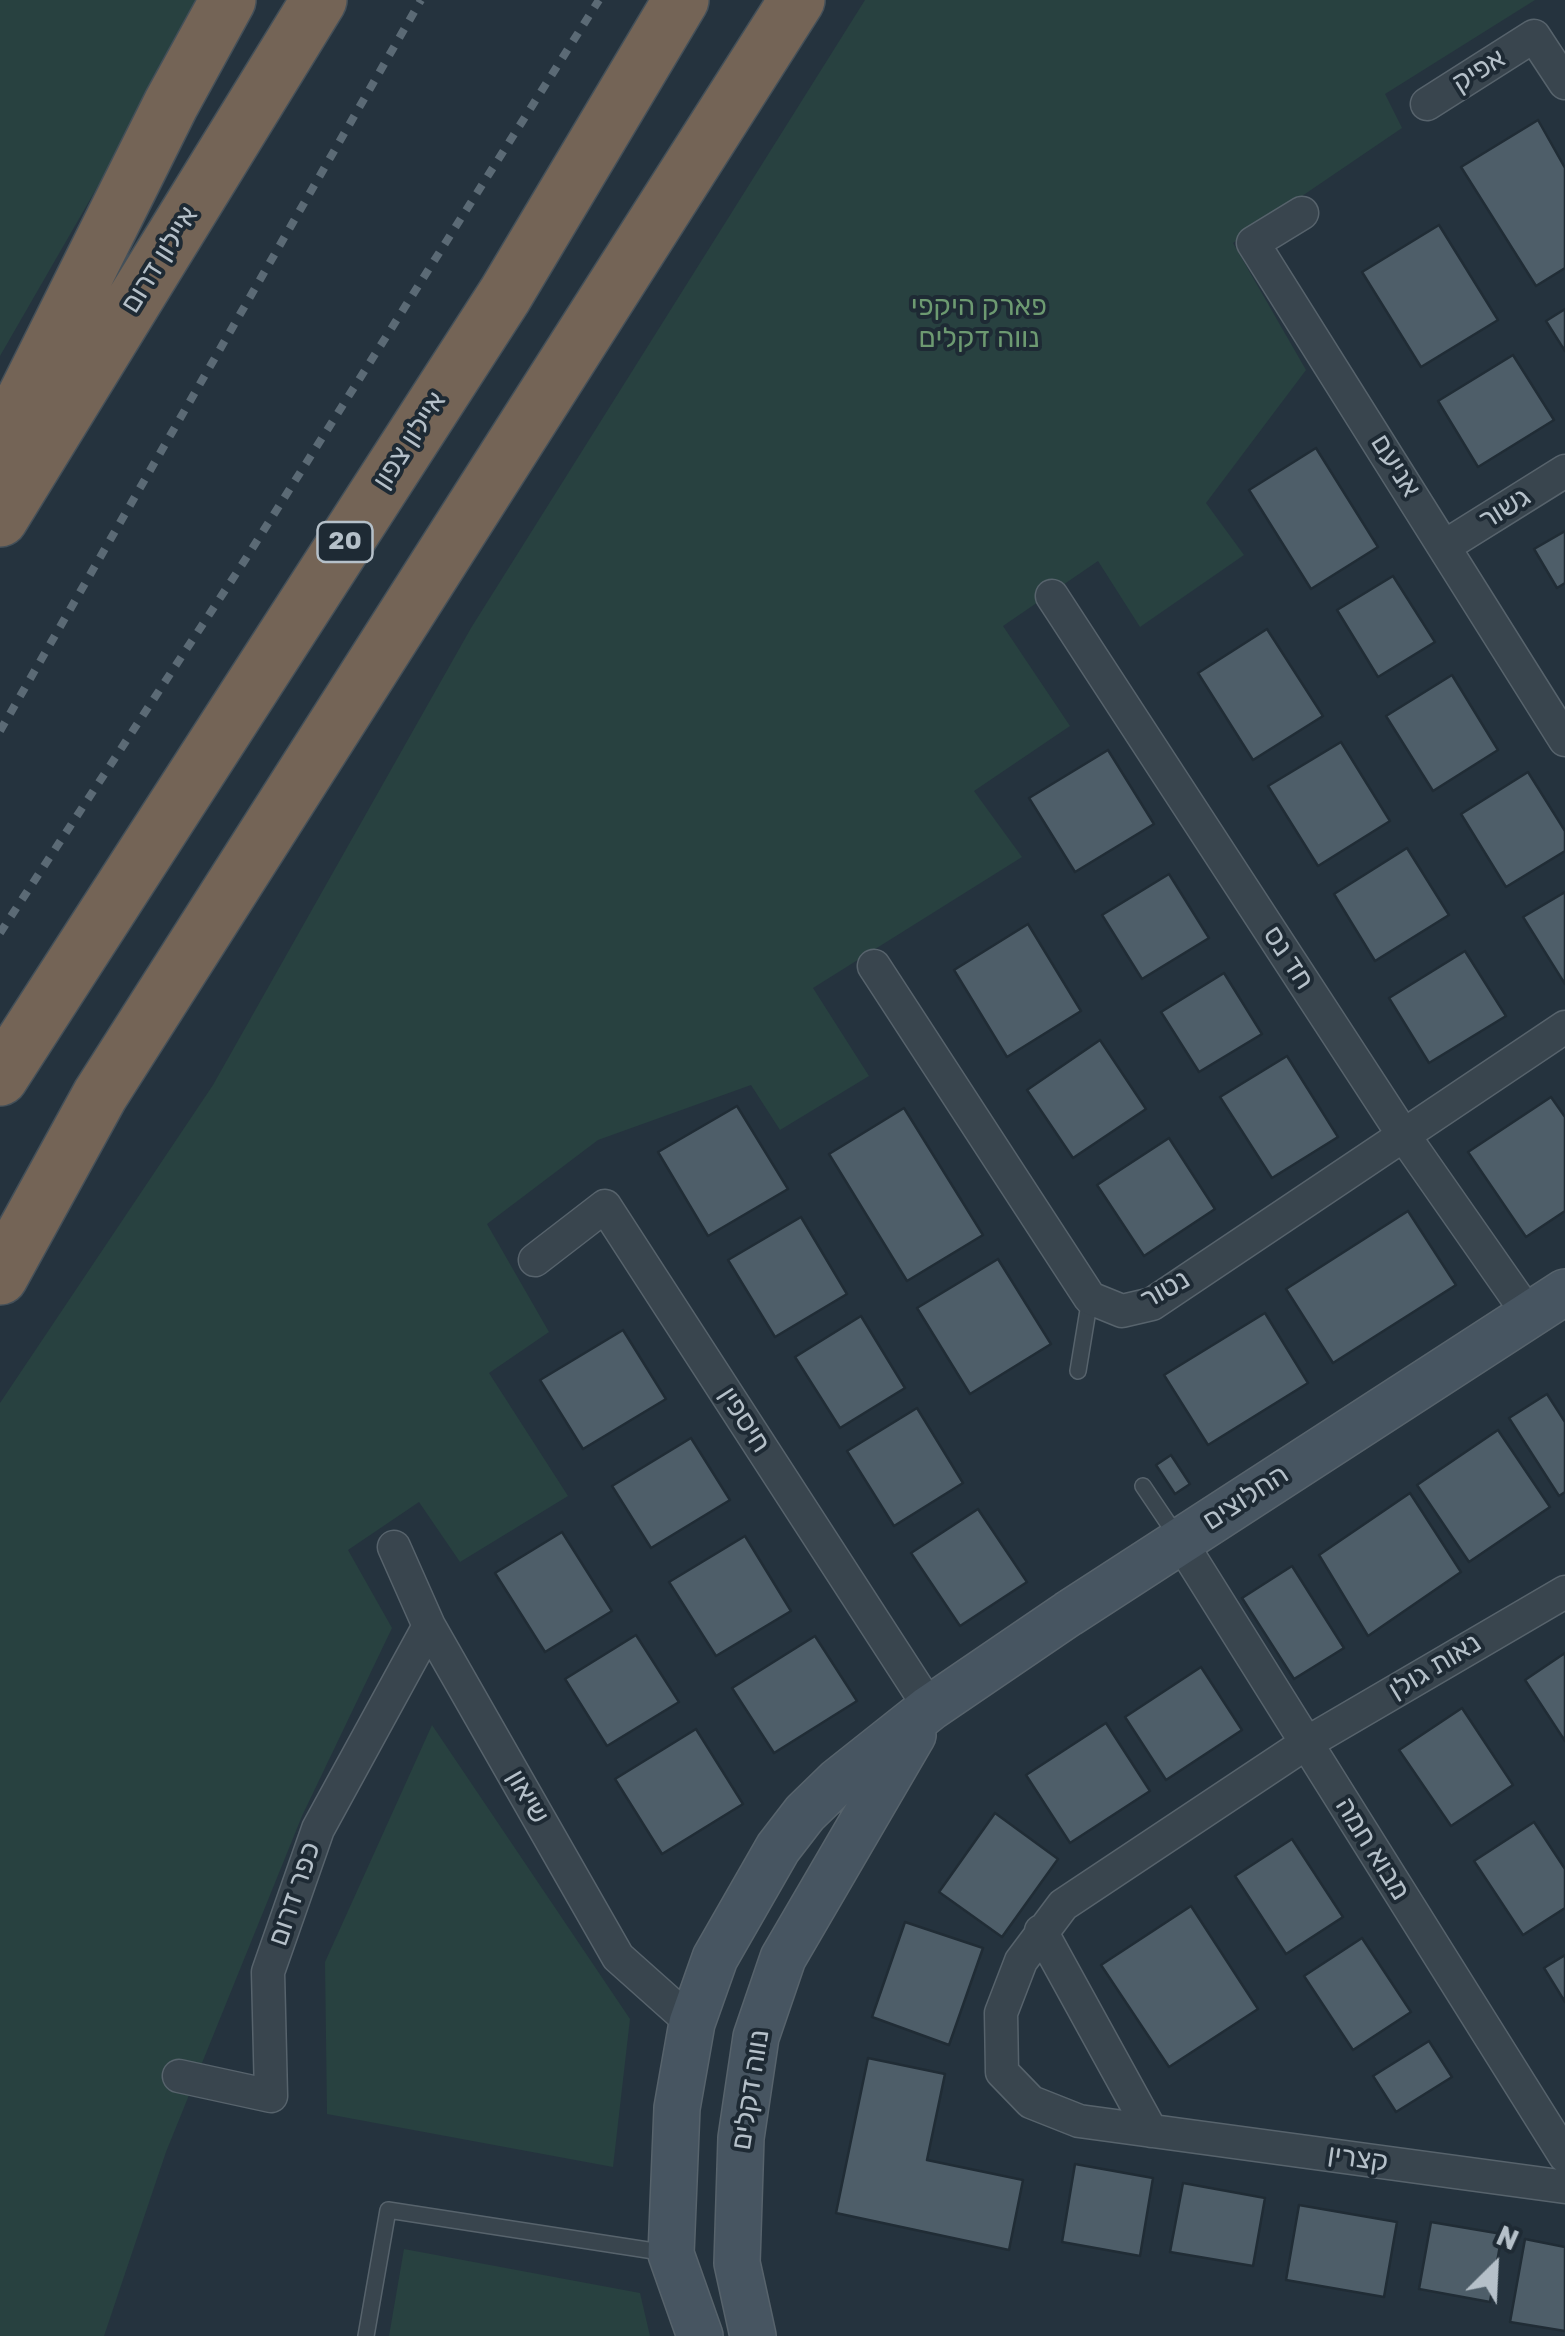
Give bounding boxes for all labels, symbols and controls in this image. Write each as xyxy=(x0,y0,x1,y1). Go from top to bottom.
street label: אפיק xyxy=(1446,42,1512,100)
street label: איילון דרום xyxy=(114,201,206,319)
park label: פארק היקפי נווה דקלים xyxy=(911,290,1047,356)
street label: איילון צפון xyxy=(366,386,454,496)
street label: אניעם xyxy=(1363,428,1427,504)
street label: גשור xyxy=(1473,480,1537,538)
road number: 20 xyxy=(318,522,372,562)
street label: חד נס xyxy=(1255,920,1321,996)
street label: נטור xyxy=(1135,1263,1195,1317)
street label: חיספין xyxy=(711,1381,777,1459)
street label: החלוצים xyxy=(1197,1458,1295,1538)
street label: נאות גולן xyxy=(1383,1627,1487,1707)
street label: שיאון xyxy=(498,1764,556,1830)
street label: מבוא חמה xyxy=(1327,1791,1417,1907)
street label: כפר דרום xyxy=(262,1838,328,1950)
street label: נווה דקלים xyxy=(725,2028,777,2152)
street label: קצרין xyxy=(1325,2138,1391,2180)
north arrow xyxy=(1445,2216,1545,2316)
text: N xyxy=(1491,2219,1523,2257)

